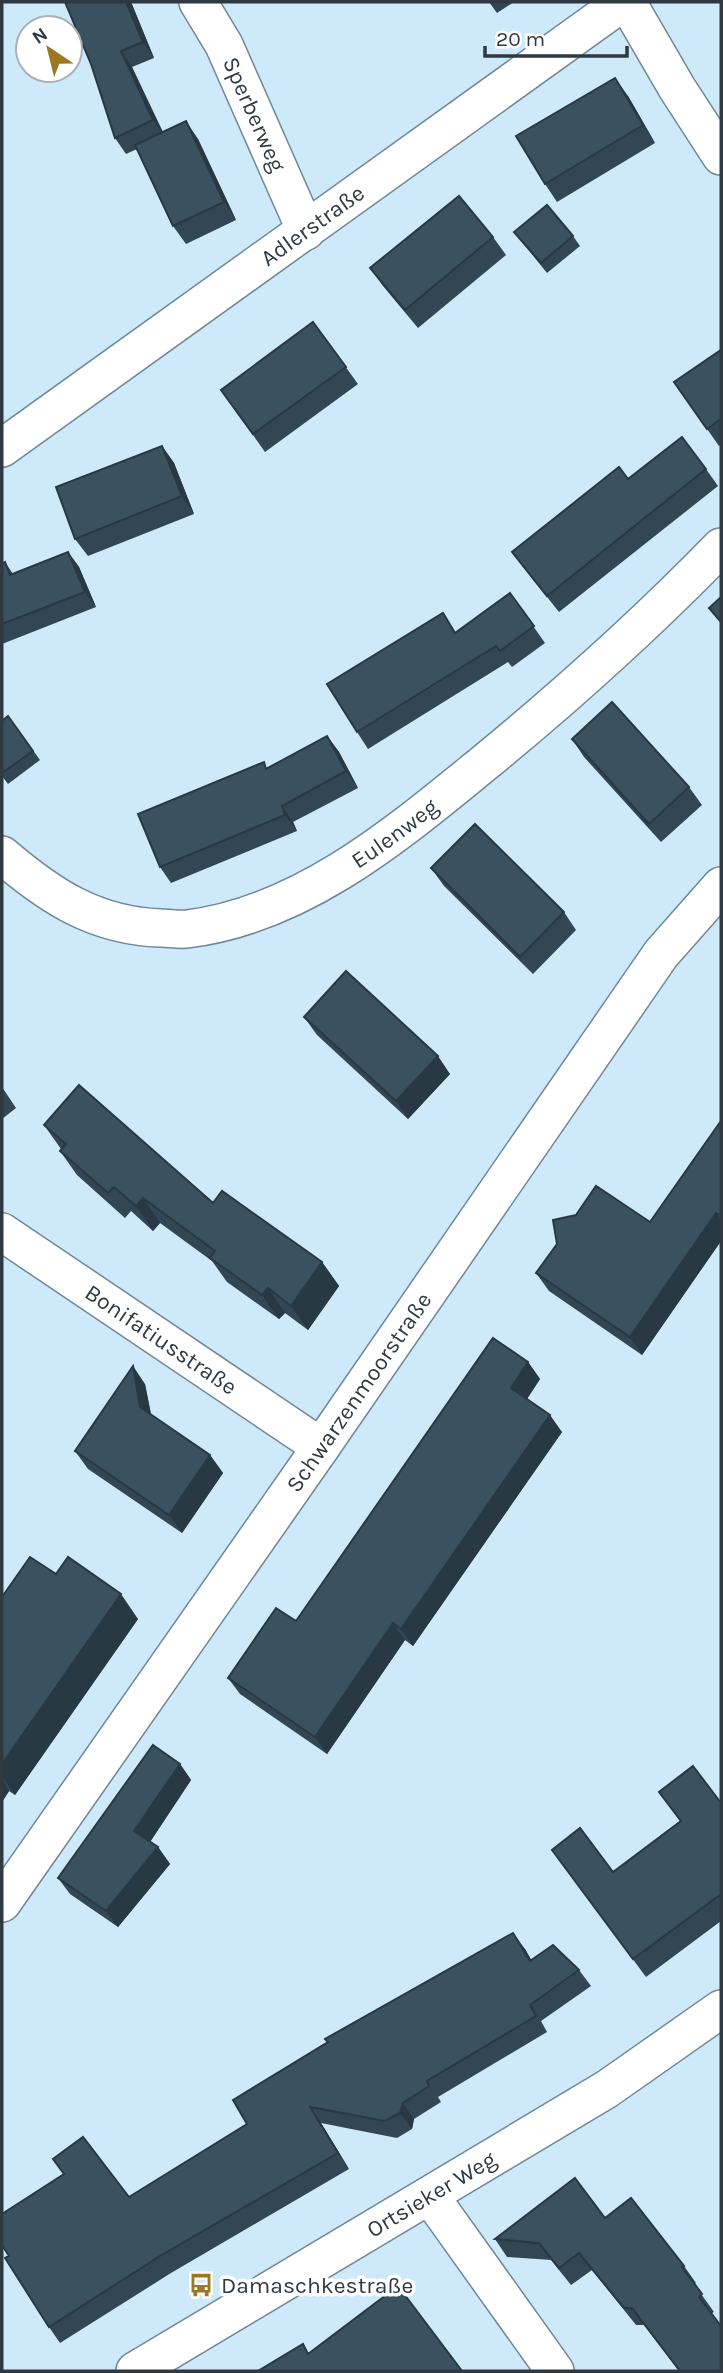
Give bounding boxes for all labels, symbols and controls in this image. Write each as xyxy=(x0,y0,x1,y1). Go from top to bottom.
north arrow xyxy=(14,14,84,84)
scale bar xyxy=(485,14,627,58)
text: N xyxy=(28,23,52,49)
text: 20 m xyxy=(496,27,545,51)
street label: Sperberweg xyxy=(217,53,291,176)
street label: Adlerstraße xyxy=(255,179,370,272)
street label: Eulenweg xyxy=(346,793,443,874)
street label: Bonifatiusstraße xyxy=(80,1279,242,1400)
street label: Schwarzenmoorstraße xyxy=(281,1287,437,1498)
street label: Ortsieker Weg xyxy=(362,2145,501,2243)
bus stop icon: Damaschkestraße xyxy=(187,2271,215,2299)
place label: Damaschkestraße xyxy=(221,2272,413,2299)

